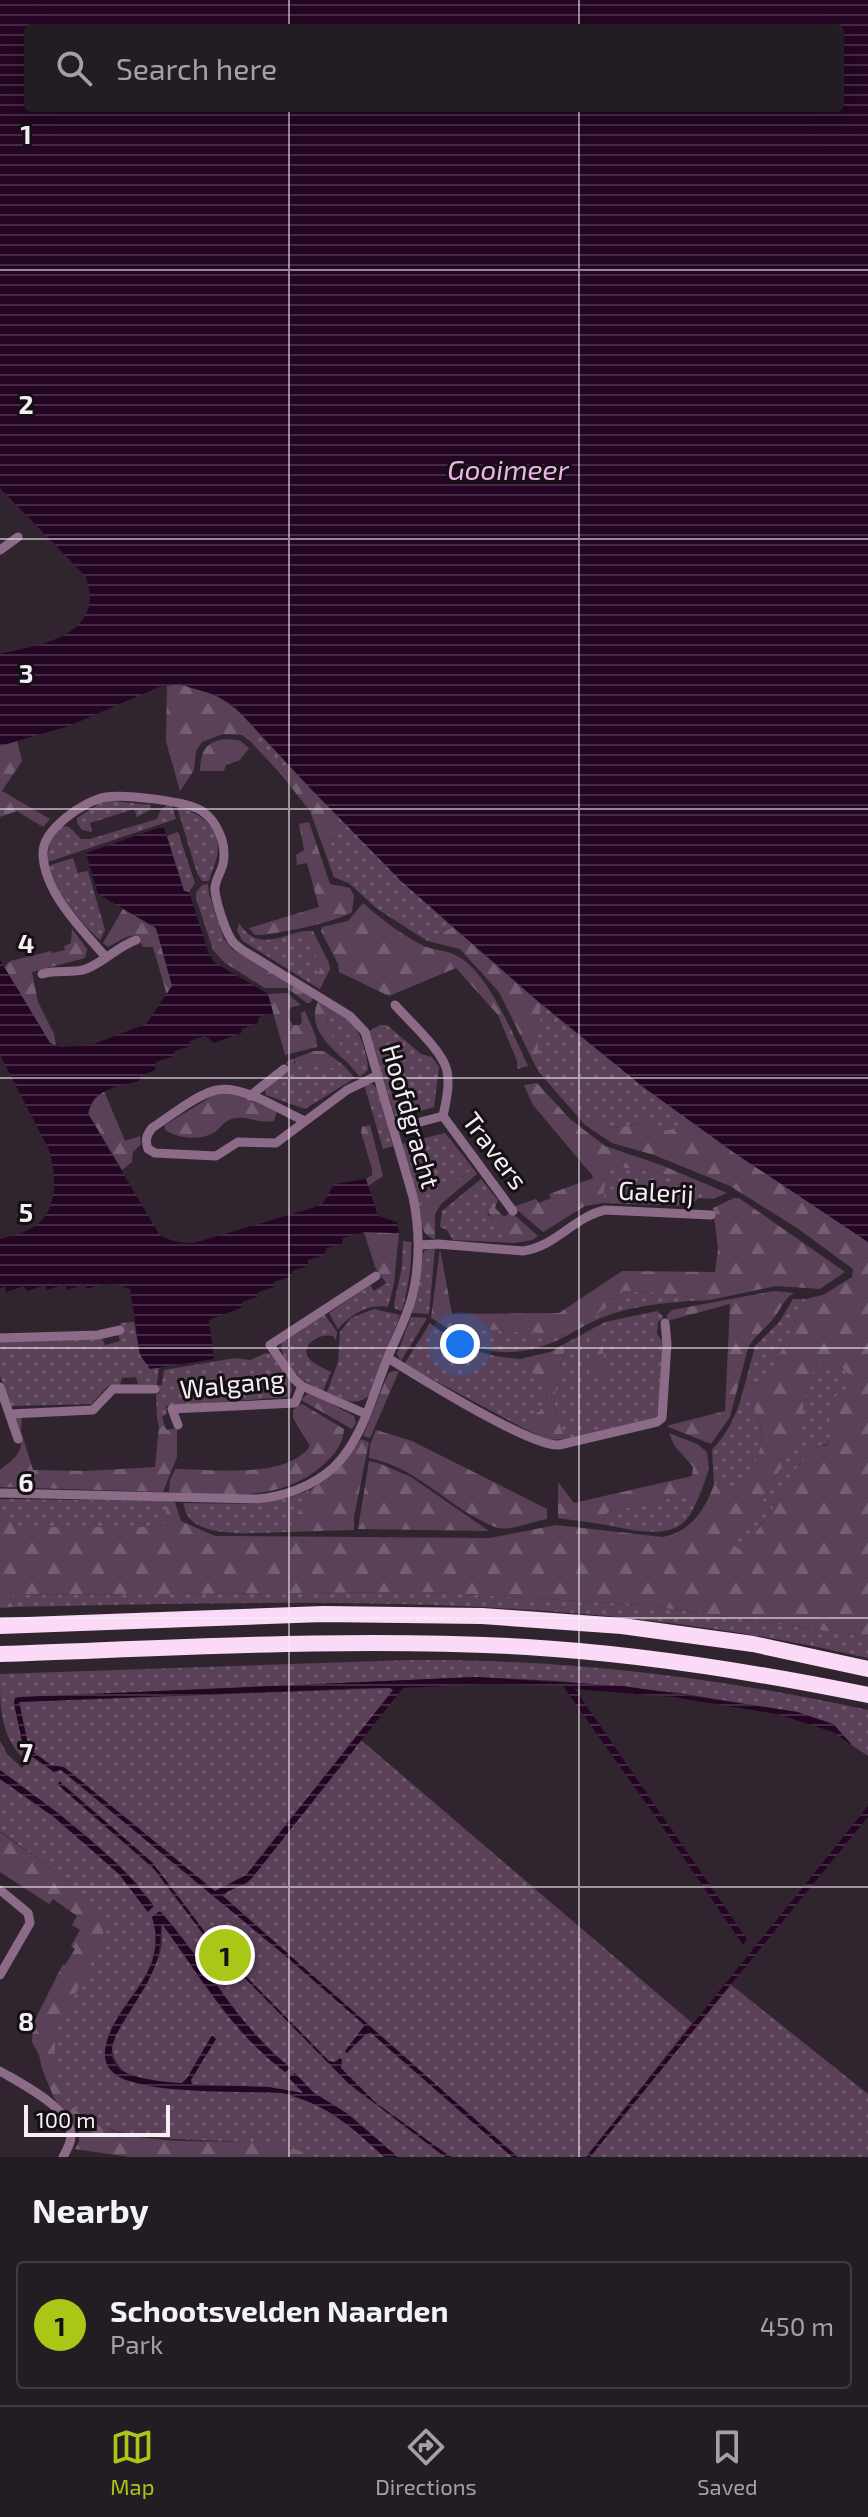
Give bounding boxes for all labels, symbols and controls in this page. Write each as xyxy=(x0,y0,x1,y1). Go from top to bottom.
search box xyxy=(24,24,844,112)
icon: search xyxy=(52,46,96,90)
text: Search here xyxy=(116,50,277,86)
text: 1 xyxy=(20,118,32,149)
text: 2 xyxy=(18,388,34,419)
water label: Gooimeer xyxy=(447,452,570,486)
text: 3 xyxy=(19,657,33,688)
text: 4 xyxy=(18,927,34,958)
street label: Hoofdgracht xyxy=(377,1040,447,1192)
street label: Travers xyxy=(457,1105,535,1195)
street label: Galerij xyxy=(617,1174,695,1208)
text: 5 xyxy=(19,1196,33,1227)
your location xyxy=(440,1324,480,1364)
street label: Walgang xyxy=(178,1362,286,1404)
text: 6 xyxy=(18,1466,34,1497)
text: 7 xyxy=(19,1736,33,1767)
pin: 1 xyxy=(199,1925,251,1985)
text: 8 xyxy=(18,2005,34,2036)
scale bar xyxy=(24,2101,170,2137)
text: 100 m xyxy=(36,2106,95,2132)
text: Nearby xyxy=(32,2189,149,2230)
text: Schootsvelden Naarden xyxy=(110,2292,449,2328)
text: 1 xyxy=(54,2310,66,2341)
text: 450 m xyxy=(760,2310,834,2341)
text: Park xyxy=(110,2328,163,2359)
tab: Map xyxy=(110,2425,154,2499)
tab: Directions xyxy=(375,2425,477,2499)
tab: Saved xyxy=(697,2425,758,2499)

